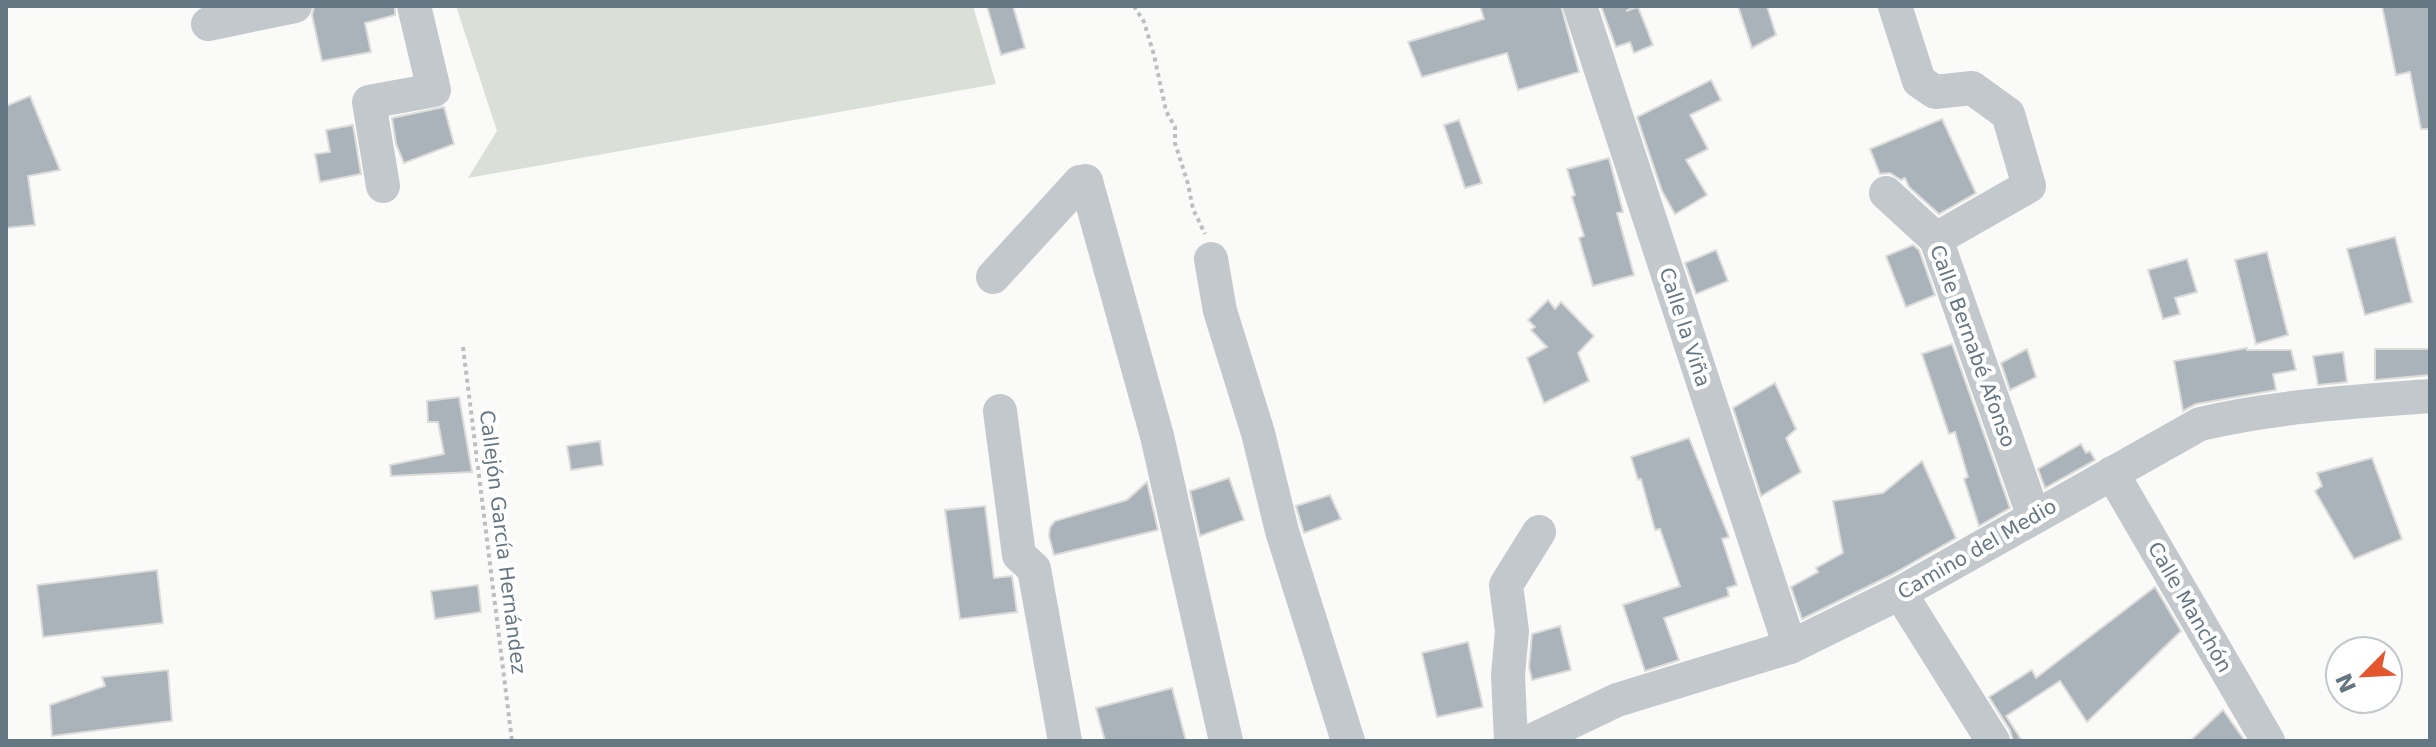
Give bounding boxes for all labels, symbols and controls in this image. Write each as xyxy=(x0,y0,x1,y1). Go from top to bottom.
street label: Calle Bernabé Afonso xyxy=(1925,241,2021,451)
street label: Calle la Viña xyxy=(1654,264,1716,390)
street label: Callejón García Hernández xyxy=(475,409,531,675)
street label: Camino del Medio xyxy=(1893,494,2061,604)
street label: Calle Manchón xyxy=(2143,537,2237,677)
north arrow xyxy=(2324,635,2404,715)
text: N xyxy=(2331,669,2361,696)

